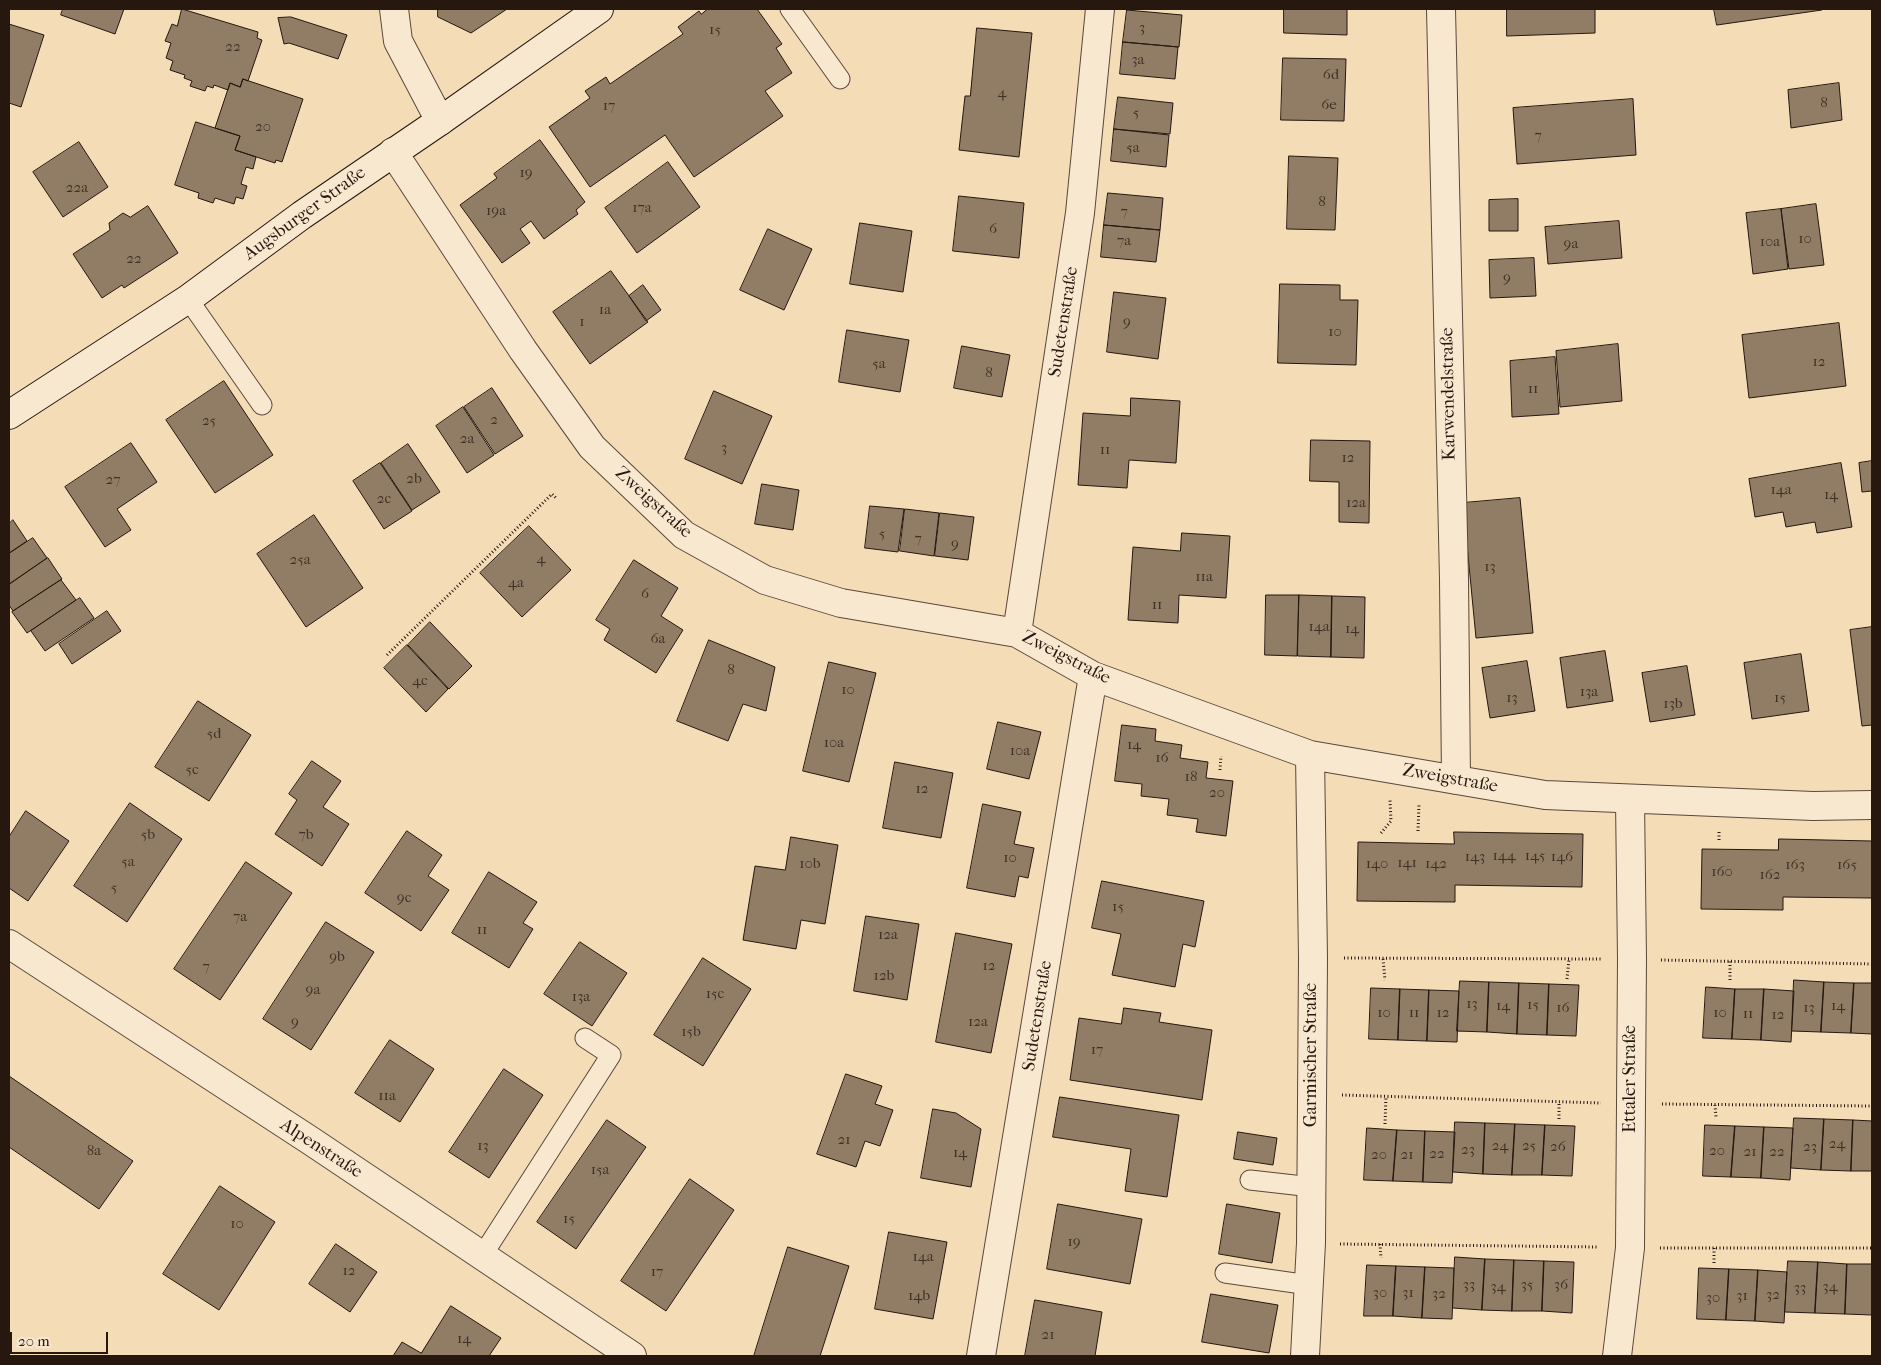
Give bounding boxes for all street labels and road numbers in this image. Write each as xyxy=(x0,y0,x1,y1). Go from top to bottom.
street label: Augsburger Straße xyxy=(240,162,370,266)
street label: Sudetenstraße xyxy=(1045,265,1083,379)
street label: Karwendelstraße xyxy=(1437,327,1461,461)
street label: Zweigstraße xyxy=(610,463,696,543)
street label: Zweigstraße xyxy=(1018,626,1114,690)
street label: Zweigstraße xyxy=(1401,760,1499,798)
street label: Sudetenstraße xyxy=(1019,959,1057,1073)
street label: Garmischer Straße xyxy=(1301,983,1323,1127)
street label: Ettaler Straße xyxy=(1620,1025,1642,1133)
street label: Alpenstraße xyxy=(276,1114,366,1184)

